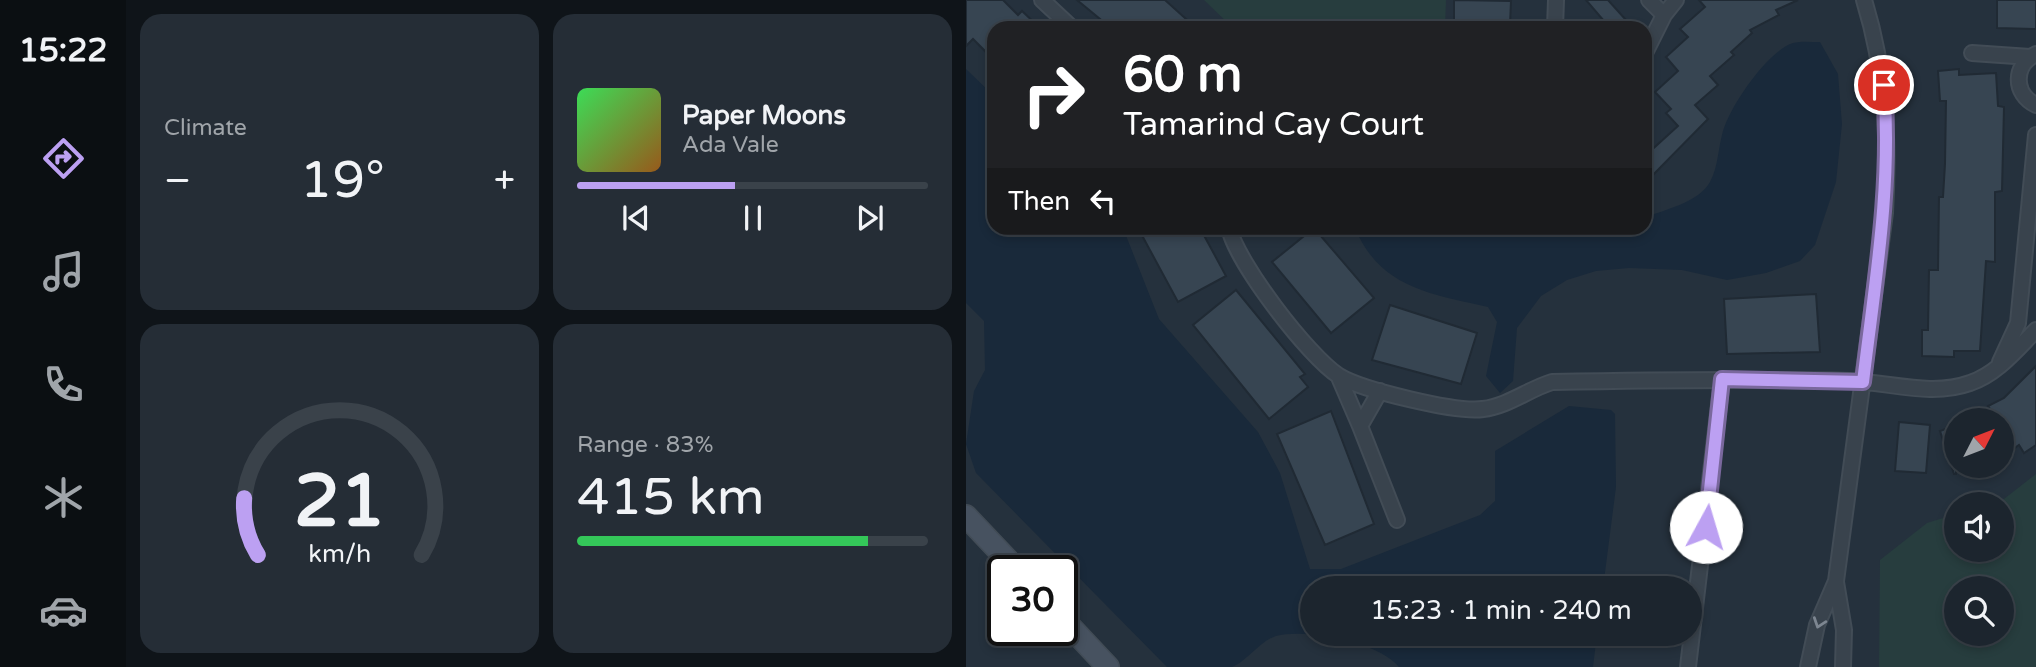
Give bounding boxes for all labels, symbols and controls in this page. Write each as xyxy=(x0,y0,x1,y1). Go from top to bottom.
text: 15:22 xyxy=(19,32,107,70)
text: 60 m xyxy=(1123,46,1242,105)
icon: right xyxy=(1008,49,1099,140)
pin xyxy=(1854,55,1914,115)
icon: arrive xyxy=(1865,66,1903,104)
text: Paper Moons xyxy=(682,100,846,131)
text: Tamarind Cay Court xyxy=(1123,106,1424,144)
text: Climate xyxy=(164,114,247,142)
text: Ada Vale xyxy=(682,131,779,159)
icon: directions xyxy=(39,134,88,183)
text: 19° xyxy=(300,149,385,212)
text: − xyxy=(164,158,191,204)
text: + xyxy=(494,158,515,204)
icon: left xyxy=(1084,182,1122,220)
text: Then xyxy=(1008,186,1070,217)
icon: previous xyxy=(617,199,655,237)
icon: pause xyxy=(734,199,772,237)
icon: next xyxy=(851,199,889,237)
icon: music xyxy=(39,247,88,296)
icon: phone xyxy=(39,360,88,409)
north arrow xyxy=(1944,408,2014,478)
map controls xyxy=(1944,408,2014,646)
text: Range · 83% xyxy=(577,431,713,459)
text: 21 xyxy=(294,458,385,546)
text: 415 km xyxy=(577,466,765,529)
icon: climate xyxy=(39,473,88,522)
position arrow xyxy=(1669,490,1743,564)
button: sound xyxy=(1944,492,2014,562)
text: km/h xyxy=(308,538,371,568)
speed limit sign: 30 xyxy=(987,555,1078,646)
button: search xyxy=(1944,576,2014,646)
icon: car xyxy=(39,586,88,635)
text: 15:23 · 1 min · 240 m xyxy=(1370,595,1632,626)
one-way arrow xyxy=(1813,616,1827,629)

